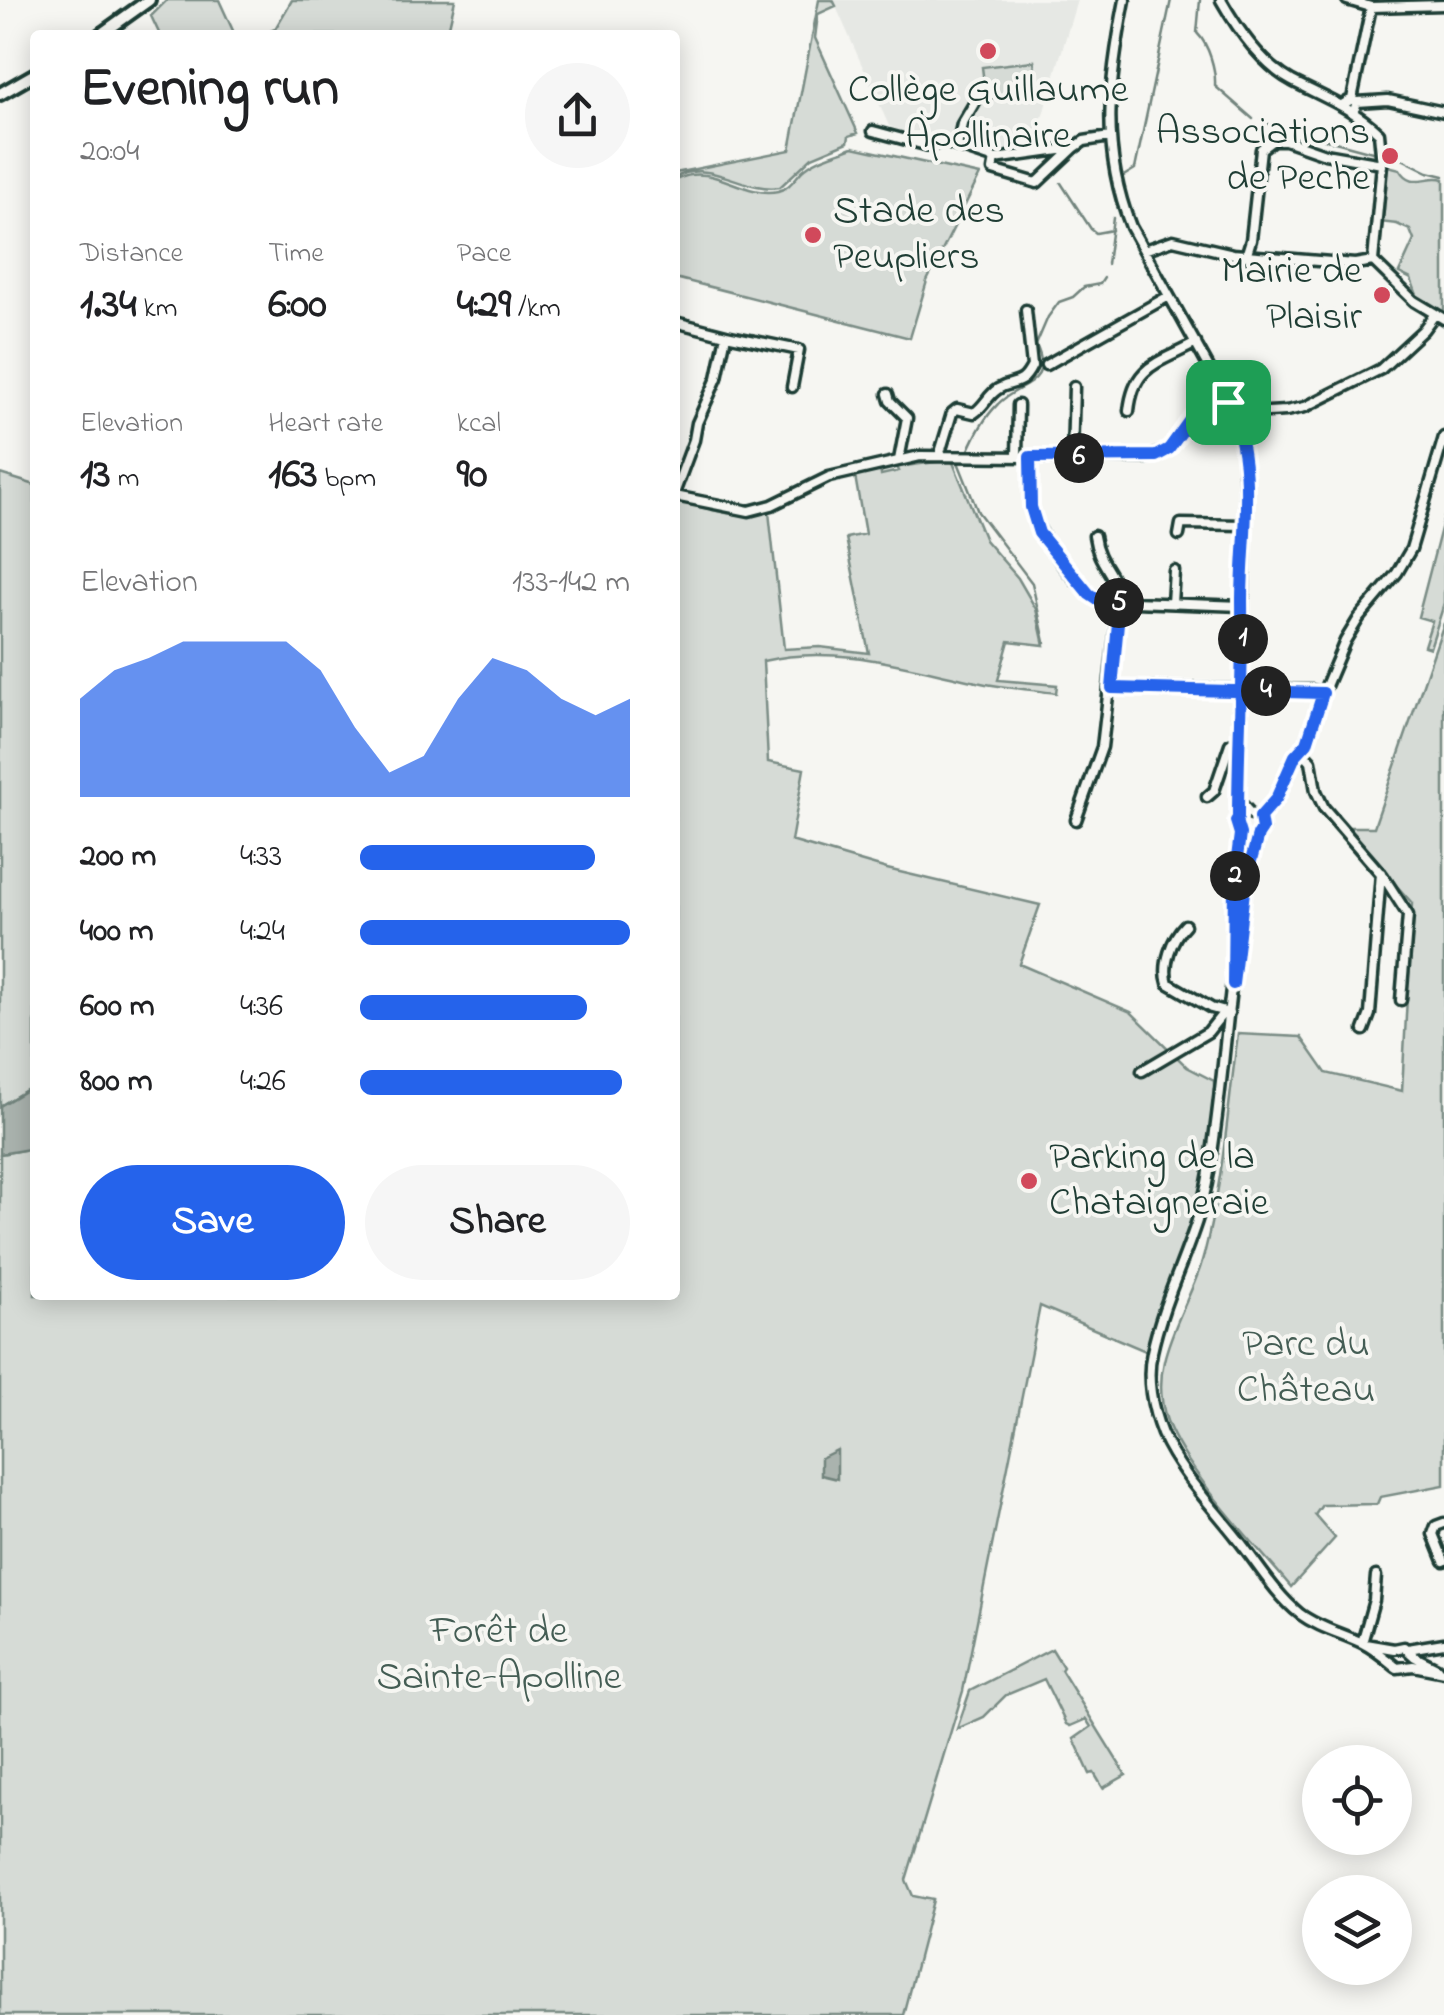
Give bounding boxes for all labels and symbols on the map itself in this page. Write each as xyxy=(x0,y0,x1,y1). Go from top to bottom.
marker: Collège Guillaume Apollinaire xyxy=(977,40,999,62)
place label: Collège Guillaume Apollinaire xyxy=(848,62,1128,167)
place label: Associations de Peche xyxy=(1156,104,1370,209)
marker: Associations de Peche xyxy=(1379,145,1401,167)
place label: Stade des Peupliers xyxy=(833,183,1005,288)
marker: Stade des Peupliers xyxy=(802,224,824,246)
place label: Mairie de Plaisir xyxy=(1221,243,1363,348)
marker: Mairie de Plaisir xyxy=(1371,284,1393,306)
pin xyxy=(1186,360,1271,445)
pin: 6 xyxy=(1054,433,1104,483)
pin: 5 xyxy=(1094,578,1144,628)
pin: 1 xyxy=(1218,614,1268,664)
pin: 4 xyxy=(1241,666,1291,716)
pin: 2 xyxy=(1210,851,1260,901)
place label: Parking de la Chataigneraie xyxy=(1049,1129,1269,1234)
marker: Parking de la Chataigneraie xyxy=(1018,1170,1040,1192)
park label: Parc du Château xyxy=(1237,1316,1375,1421)
park label: Forêt de Sainte-Apolline xyxy=(377,1603,621,1708)

